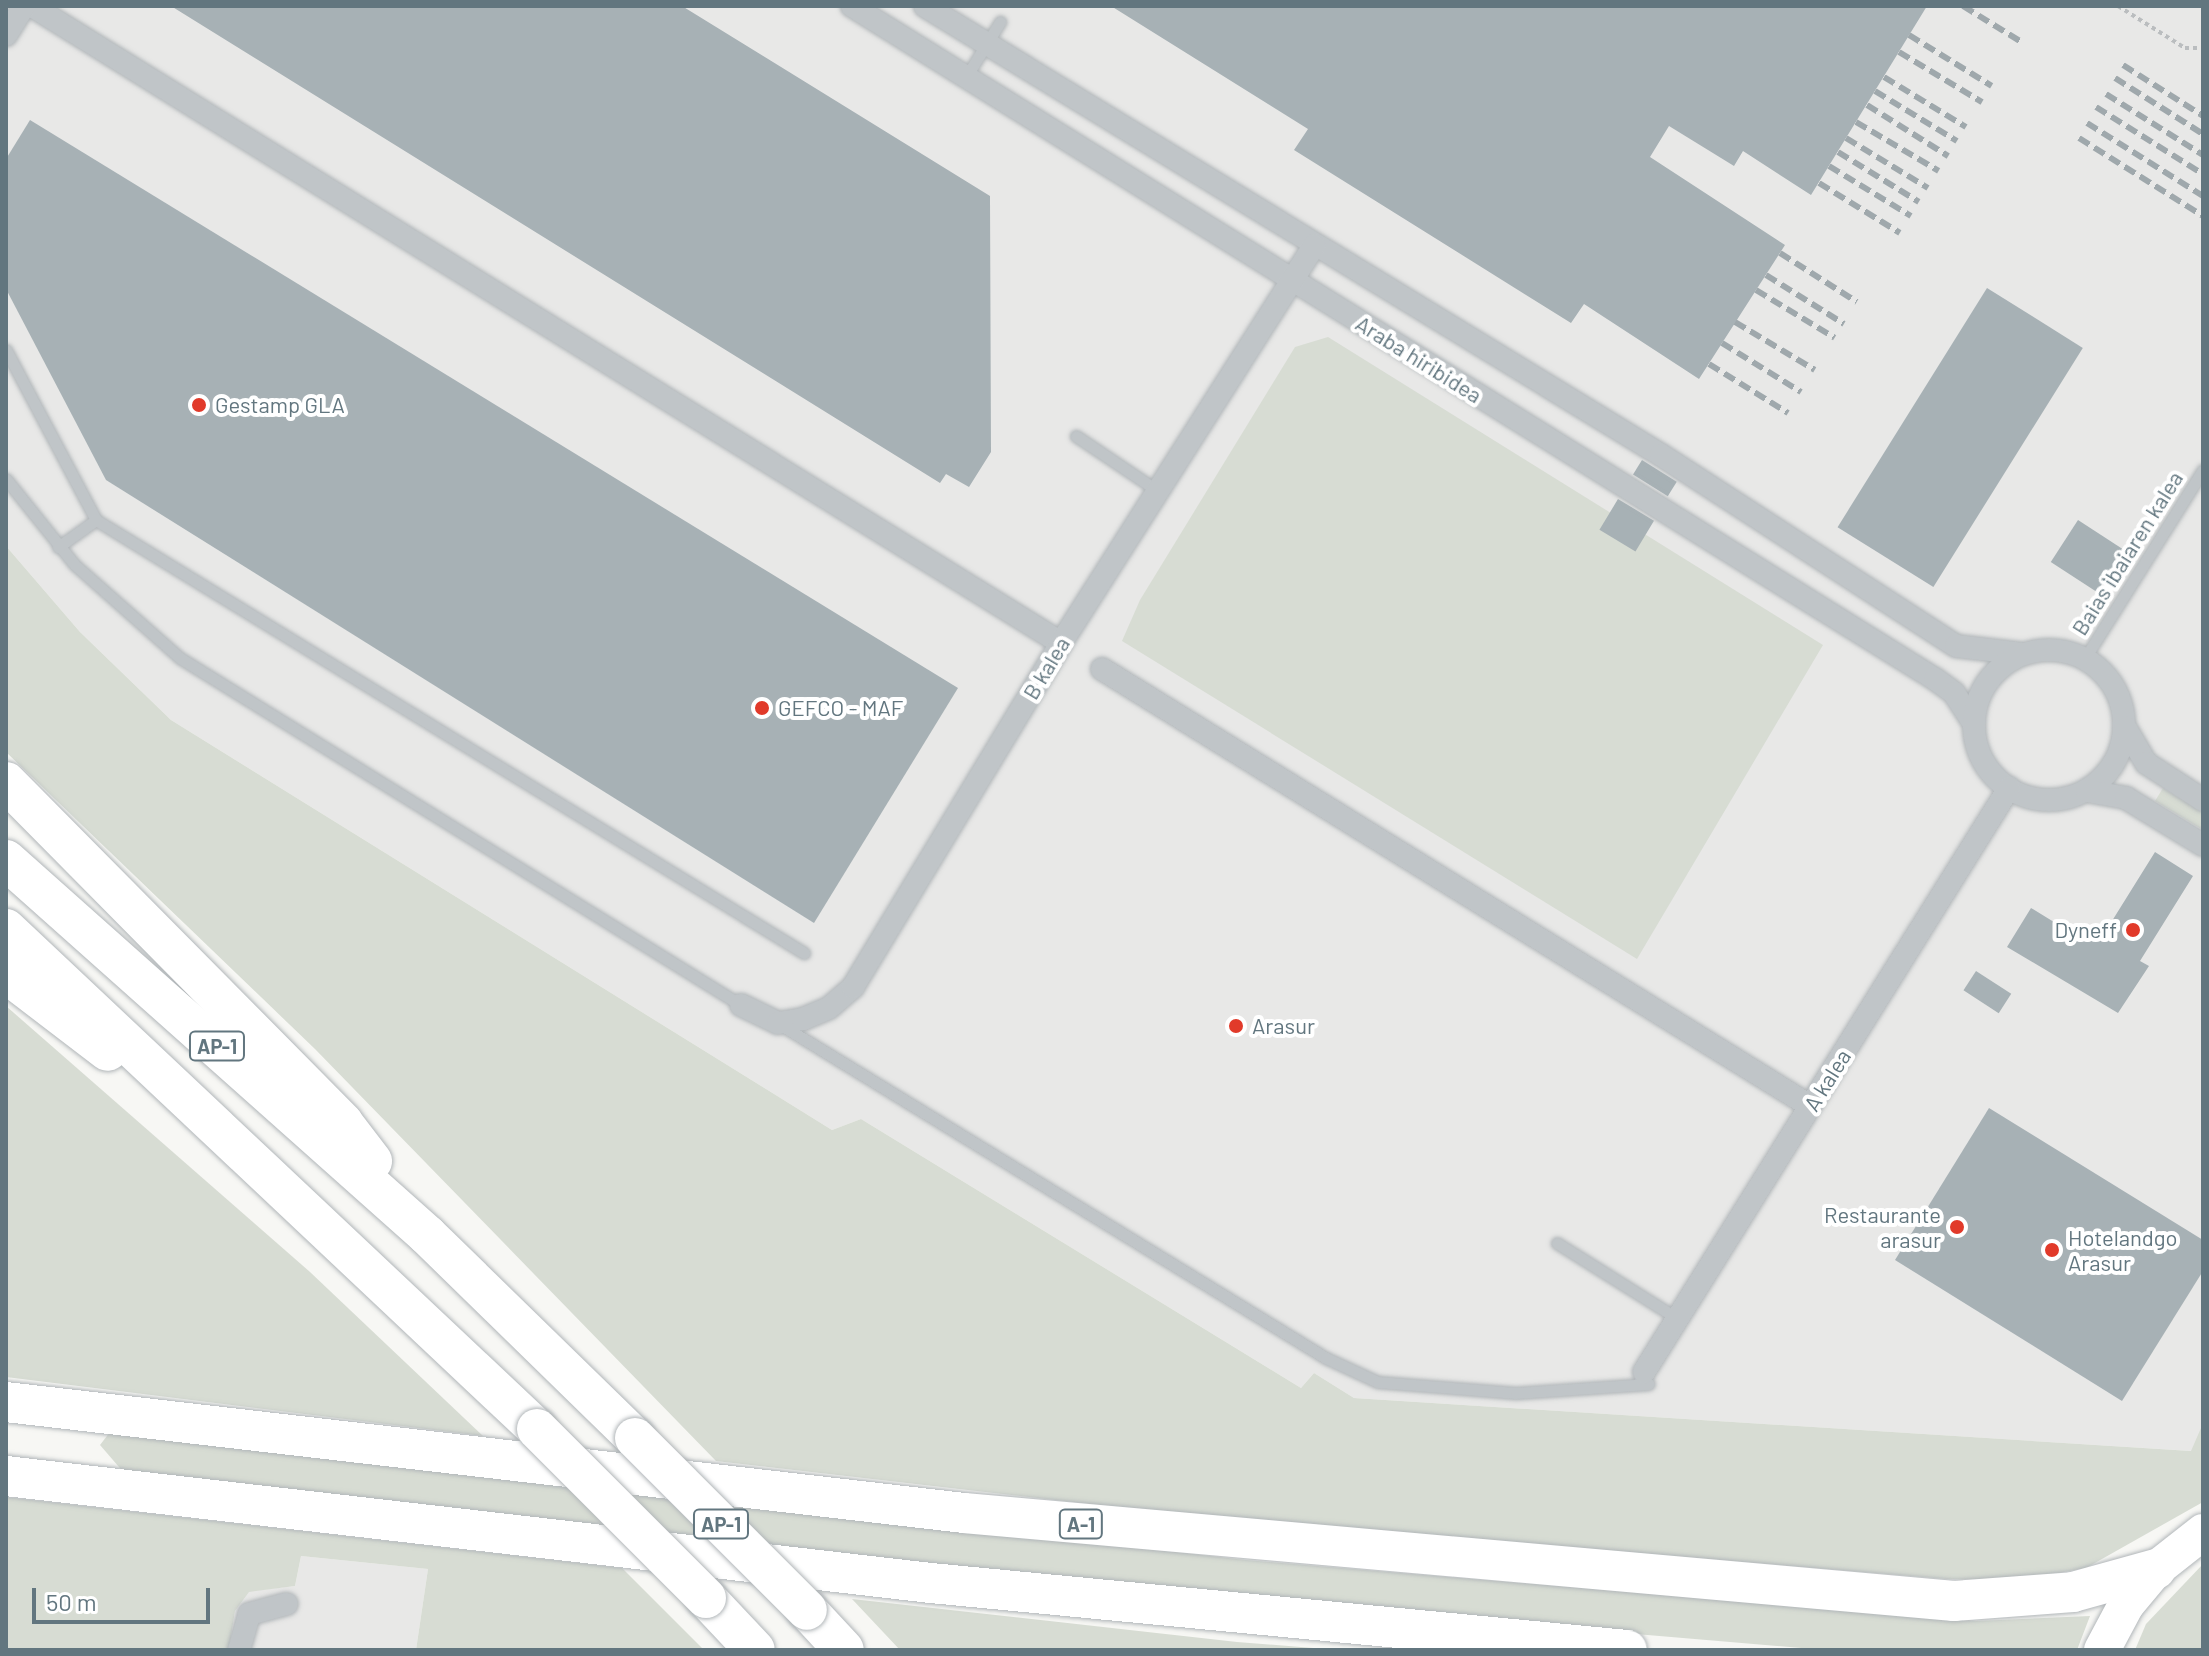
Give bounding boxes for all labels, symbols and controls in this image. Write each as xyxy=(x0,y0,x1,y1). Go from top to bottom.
street label: Araba hiribidea xyxy=(1351,310,1487,408)
place label: Gestamp GLA xyxy=(215,392,345,418)
marker: Gestamp GLA xyxy=(190,396,208,414)
street label: Baias ibaiaren kalea xyxy=(2066,466,2188,640)
street label: B kalea xyxy=(1017,632,1075,704)
place label: GEFCO - MAF xyxy=(778,695,903,721)
marker: GEFCO - MAF xyxy=(753,699,771,717)
place label: Dyneff xyxy=(2054,917,2117,943)
marker: Dyneff xyxy=(2124,921,2142,939)
place label: Arasur xyxy=(1252,1013,1315,1039)
marker: Arasur xyxy=(1227,1017,1245,1035)
road number: AP-1 xyxy=(187,1030,247,1062)
street label: A kalea xyxy=(1798,1044,1856,1116)
place label: Restaurante arasur xyxy=(1824,1201,1941,1252)
marker: Restaurante arasur xyxy=(1948,1218,1966,1236)
place label: Hotelandgo Arasur xyxy=(2068,1224,2177,1276)
marker: Hotelandgo Arasur xyxy=(2043,1241,2061,1259)
road number: AP-1 xyxy=(691,1508,751,1540)
road number: A-1 xyxy=(1057,1508,1105,1540)
scale bar xyxy=(36,1572,214,1622)
text: 50 m xyxy=(46,1587,97,1616)

